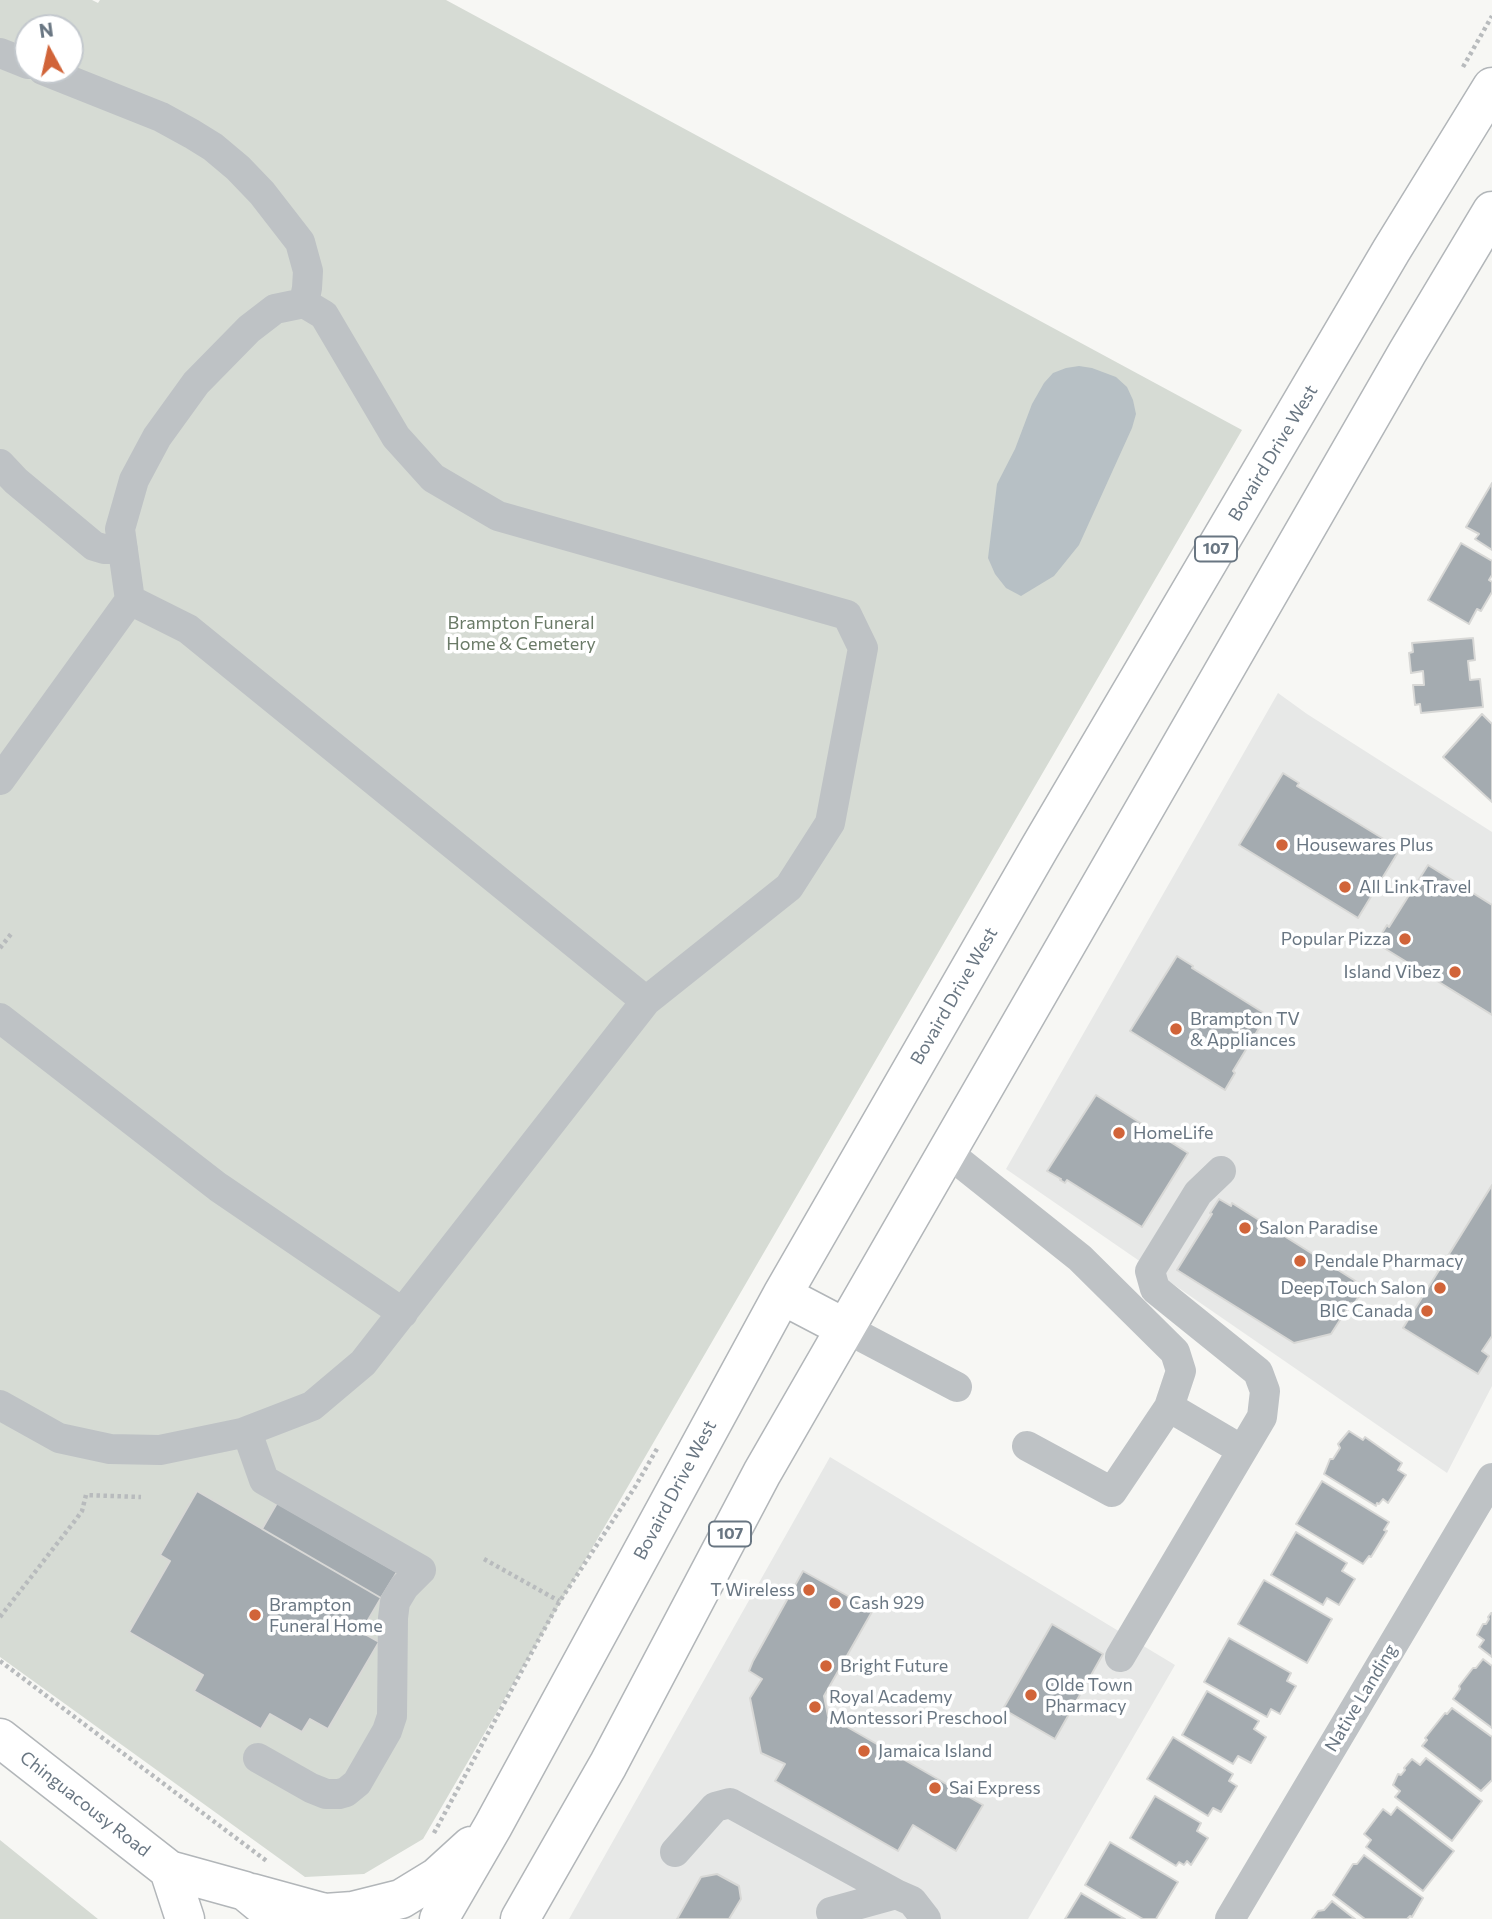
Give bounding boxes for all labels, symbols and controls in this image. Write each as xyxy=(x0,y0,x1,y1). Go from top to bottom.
north arrow xyxy=(14,14,84,84)
text: N xyxy=(38,17,55,42)
street label: Bovaird Drive West xyxy=(1224,381,1322,525)
road number: 107 xyxy=(1195,536,1237,562)
park label: Brampton Funeral Home & Cemetery xyxy=(446,612,596,654)
place label: Housewares Plus xyxy=(1296,834,1434,856)
marker: Housewares Plus xyxy=(1274,837,1290,853)
place label: All Link Travel xyxy=(1359,876,1472,898)
marker: All Link Travel xyxy=(1337,879,1353,895)
street label: Bovaird Drive West xyxy=(906,924,1002,1068)
place label: Popular Pizza xyxy=(1281,928,1391,950)
marker: Popular Pizza xyxy=(1397,931,1413,947)
place label: Island Vibez xyxy=(1344,961,1441,983)
marker: Island Vibez xyxy=(1447,964,1463,980)
place label: Brampton TV & Appliances xyxy=(1190,1008,1300,1050)
marker: Brampton TV & Appliances xyxy=(1168,1021,1184,1037)
place label: HomeLife xyxy=(1133,1122,1214,1144)
marker: HomeLife xyxy=(1111,1125,1127,1141)
place label: Salon Paradise xyxy=(1259,1217,1378,1239)
marker: Salon Paradise xyxy=(1237,1220,1253,1236)
place label: Pendale Pharmacy xyxy=(1314,1250,1464,1272)
marker: Pendale Pharmacy xyxy=(1292,1253,1308,1269)
place label: Deep Touch Salon xyxy=(1280,1277,1426,1299)
marker: Deep Touch Salon xyxy=(1432,1280,1448,1296)
place label: BIC Canada xyxy=(1319,1300,1413,1322)
marker: BIC Canada xyxy=(1419,1303,1435,1319)
street label: Bovaird Drive West xyxy=(629,1417,721,1563)
road number: 107 xyxy=(709,1522,751,1546)
place label: T Wireless xyxy=(710,1579,795,1601)
marker: T Wireless xyxy=(801,1582,817,1598)
place label: Cash 929 xyxy=(849,1592,924,1614)
place label: Brampton Funeral Home xyxy=(269,1594,383,1636)
marker: Cash 929 xyxy=(827,1595,843,1611)
marker: Brampton Funeral Home xyxy=(247,1607,263,1623)
street label: Native Landing xyxy=(1320,1640,1402,1756)
place label: Bright Future xyxy=(840,1655,948,1677)
marker: Bright Future xyxy=(818,1658,834,1674)
place label: Olde Town Pharmacy xyxy=(1045,1674,1133,1716)
place label: Royal Academy Montessori Preschool xyxy=(829,1686,1008,1728)
marker: Olde Town Pharmacy xyxy=(1023,1687,1039,1703)
marker: Royal Academy Montessori Preschool xyxy=(807,1699,823,1715)
place label: Jamaica Island xyxy=(878,1740,992,1762)
marker: Jamaica Island xyxy=(856,1743,872,1759)
street label: Chinguacousy Road xyxy=(16,1746,154,1862)
place label: Sai Express xyxy=(949,1777,1041,1799)
marker: Sai Express xyxy=(927,1780,943,1796)

